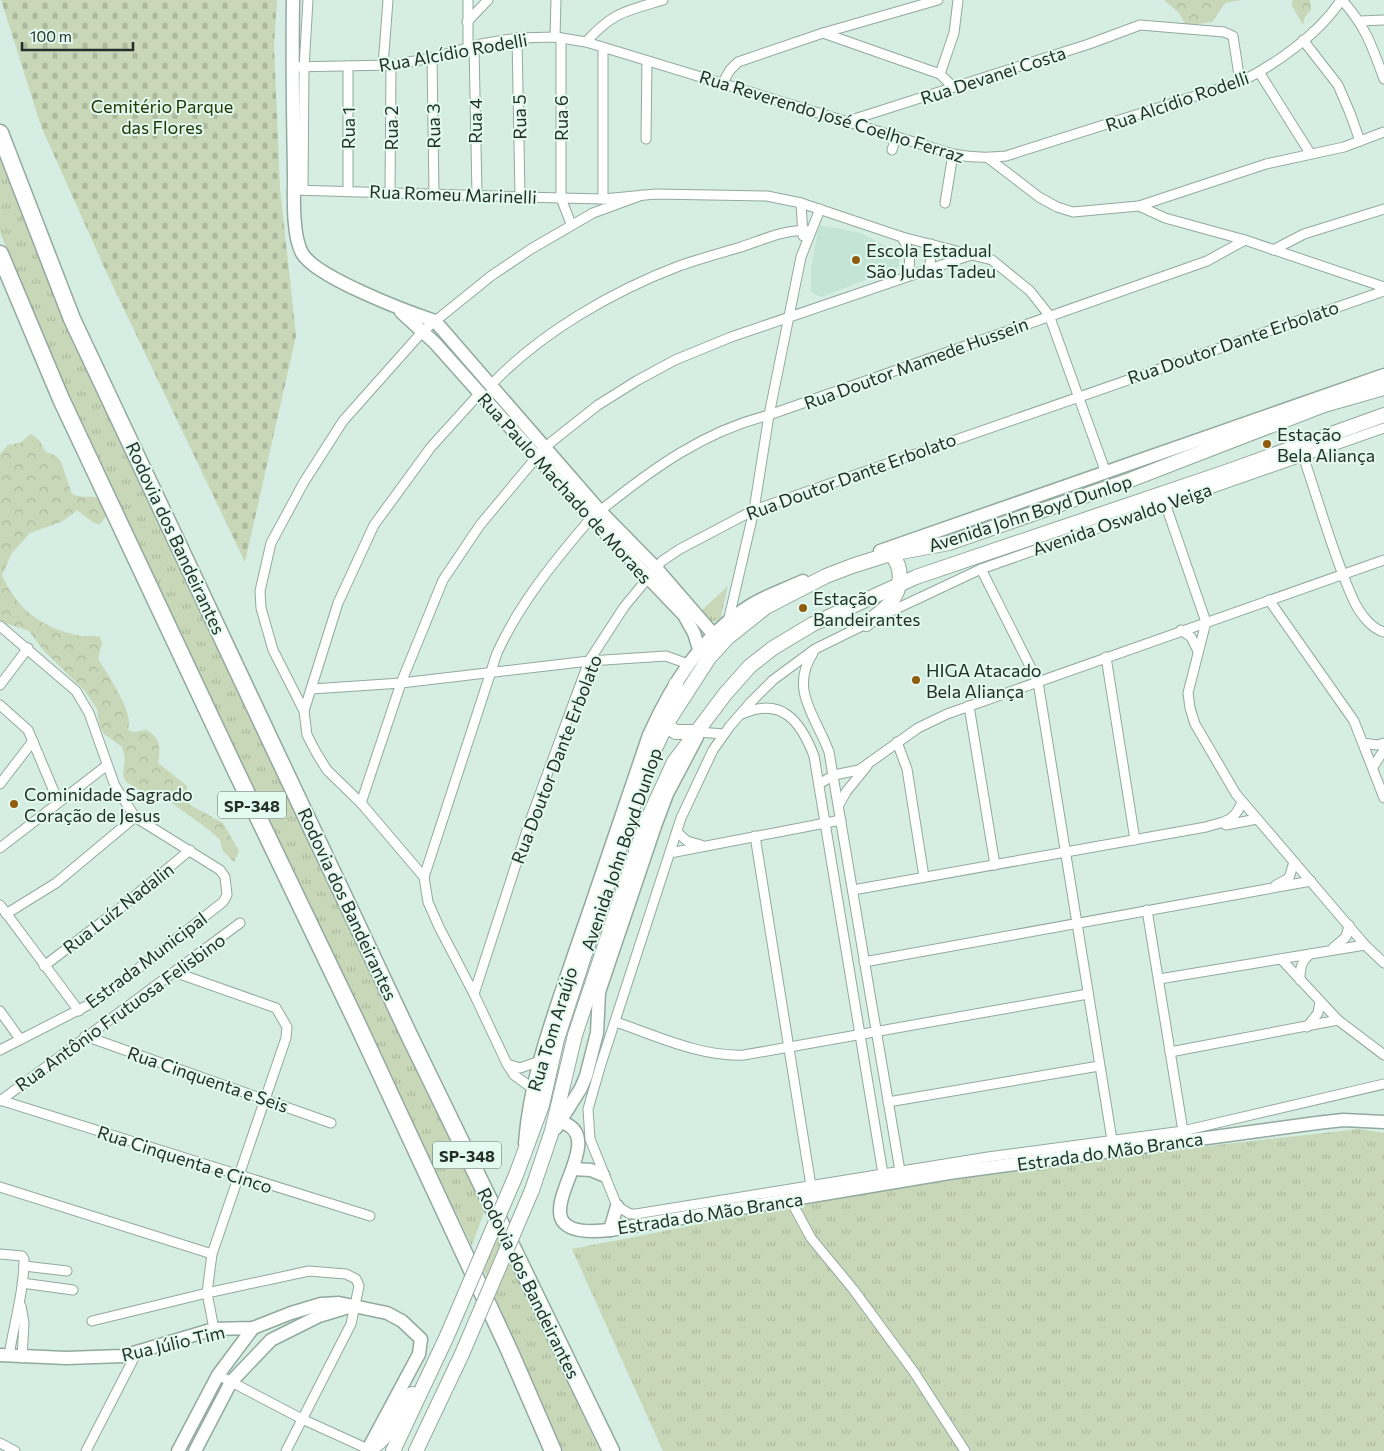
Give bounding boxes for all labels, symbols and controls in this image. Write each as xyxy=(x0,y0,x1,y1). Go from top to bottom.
scale bar xyxy=(22,20,134,52)
text: 100 m xyxy=(30,27,72,45)
street label: Rua Alcídio Rodelli xyxy=(377,28,529,76)
street label: Rua Devanei Costa xyxy=(918,41,1068,109)
street label: Rua Reverendo José Coelho Ferraz xyxy=(697,65,967,167)
street label: Rua Alcídio Rodelli xyxy=(1102,66,1252,136)
street label: Rua 5 xyxy=(508,94,530,140)
park label: Cemitério Parque das Flores xyxy=(91,95,233,138)
street label: Rua 6 xyxy=(550,95,572,141)
street label: Rua 4 xyxy=(464,98,486,144)
street label: Rua 3 xyxy=(422,103,444,149)
street label: Rua 2 xyxy=(380,106,402,150)
street label: Rua 1 xyxy=(337,107,359,149)
street label: Rua Romeu Marinelli xyxy=(369,180,537,208)
place label: Escola Estadual São Judas Tadeu xyxy=(866,239,996,282)
marker: Escola Estadual São Judas Tadeu xyxy=(850,254,862,266)
street label: Rua Doutor Dante Erbolato xyxy=(1124,295,1342,389)
street label: Rua Doutor Mamede Hussein xyxy=(801,312,1031,414)
street label: Rua Paulo Machado de Moraes xyxy=(473,388,657,588)
place label: Estação Bela Aliança xyxy=(1277,423,1375,466)
street label: Rua Doutor Dante Erbolato xyxy=(743,428,959,524)
street label: Rodovia dos Bandeirantes xyxy=(122,438,230,638)
marker: Estação Bela Aliança xyxy=(1261,438,1273,450)
street label: Avenida John Boyd Dunlop xyxy=(925,470,1135,556)
street label: Avenida Oswaldo Veiga xyxy=(1029,478,1215,560)
place label: Estação Bandeirantes xyxy=(813,587,921,630)
marker: Estação Bandeirantes xyxy=(797,602,809,614)
street label: Rua Doutor Dante Erbolato xyxy=(506,651,606,867)
place label: HIGA Atacado Bela Aliança xyxy=(926,659,1042,702)
marker: HIGA Atacado Bela Aliança xyxy=(910,674,922,686)
street label: Avenida John Boyd Dunlop xyxy=(576,745,666,953)
place label: Cominidade Sagrado Coração de Jesus xyxy=(24,783,193,826)
road number: SP-348 xyxy=(218,792,286,818)
marker: Cominidade Sagrado Coração de Jesus xyxy=(8,798,20,810)
street label: Rodovia dos Bandeirantes xyxy=(294,804,402,1004)
street label: Rua Luíz Nadalin xyxy=(58,858,178,958)
street label: Estrada Municipal xyxy=(81,907,211,1013)
street label: Rua Antônio Frutuosa Felisbino xyxy=(11,928,229,1096)
street label: Rua Tom Araújo xyxy=(523,964,581,1094)
street label: Rua Cinquenta e Seis xyxy=(125,1041,291,1117)
street label: Rua Cinquenta e Cinco xyxy=(95,1120,275,1198)
street label: Estrada do Mão Branca xyxy=(1016,1127,1204,1175)
road number: SP-348 xyxy=(433,1142,501,1168)
street label: Rodovia dos Bandeirantes xyxy=(473,1184,585,1382)
street label: Estrada do Mão Branca xyxy=(616,1187,804,1239)
street label: Rua Júlio Tim xyxy=(119,1320,227,1366)

